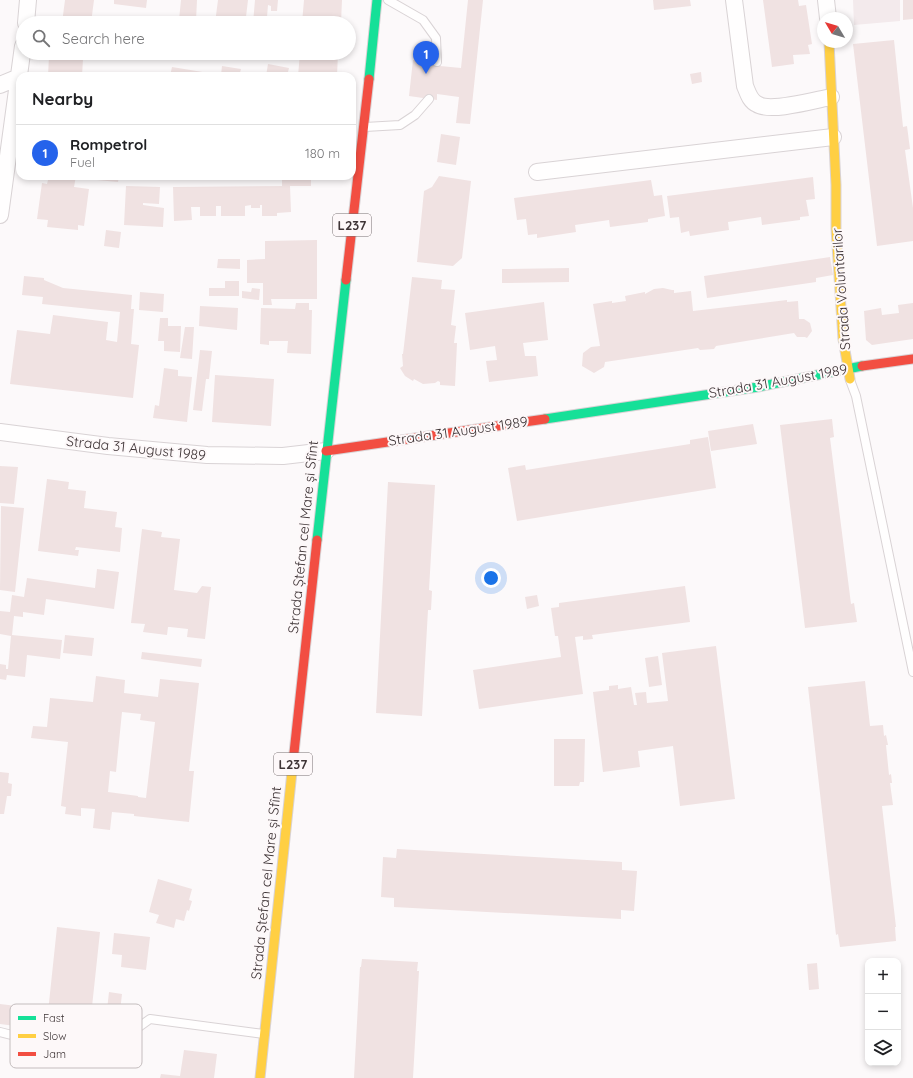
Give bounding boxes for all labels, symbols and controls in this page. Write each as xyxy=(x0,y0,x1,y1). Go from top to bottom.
north arrow xyxy=(817,12,853,48)
search box xyxy=(16,16,356,60)
icon: search xyxy=(30,27,52,49)
text: Search here xyxy=(62,29,145,48)
pin: 1 xyxy=(413,41,439,74)
text: Nearby xyxy=(32,88,93,109)
text: Rompetrol xyxy=(70,135,147,154)
text: 1 xyxy=(42,145,48,161)
text: 180 m xyxy=(305,145,340,161)
text: Fuel xyxy=(70,154,95,170)
road number: L237 xyxy=(333,214,371,236)
street label: Strada Voluntarilor xyxy=(828,227,854,351)
street label: Strada 31 August 1989 xyxy=(707,360,849,402)
street label: Strada 31 August 1989 xyxy=(387,412,529,450)
street label: Strada 31 August 1989 xyxy=(65,432,207,464)
street label: Strada Ștefan cel Mare și Sfînt xyxy=(284,439,322,635)
your location xyxy=(481,568,501,588)
road number: L237 xyxy=(274,753,312,775)
street label: Strada Ștefan cel Mare și Sfînt xyxy=(247,785,285,981)
map controls xyxy=(865,958,901,1066)
button: + xyxy=(865,958,901,994)
button: − xyxy=(865,994,901,1030)
legend xyxy=(10,1004,142,1068)
text: Fast xyxy=(43,1011,65,1025)
text: Slow xyxy=(43,1029,67,1043)
button: layers xyxy=(865,1030,901,1066)
text: Jam xyxy=(43,1047,66,1061)

